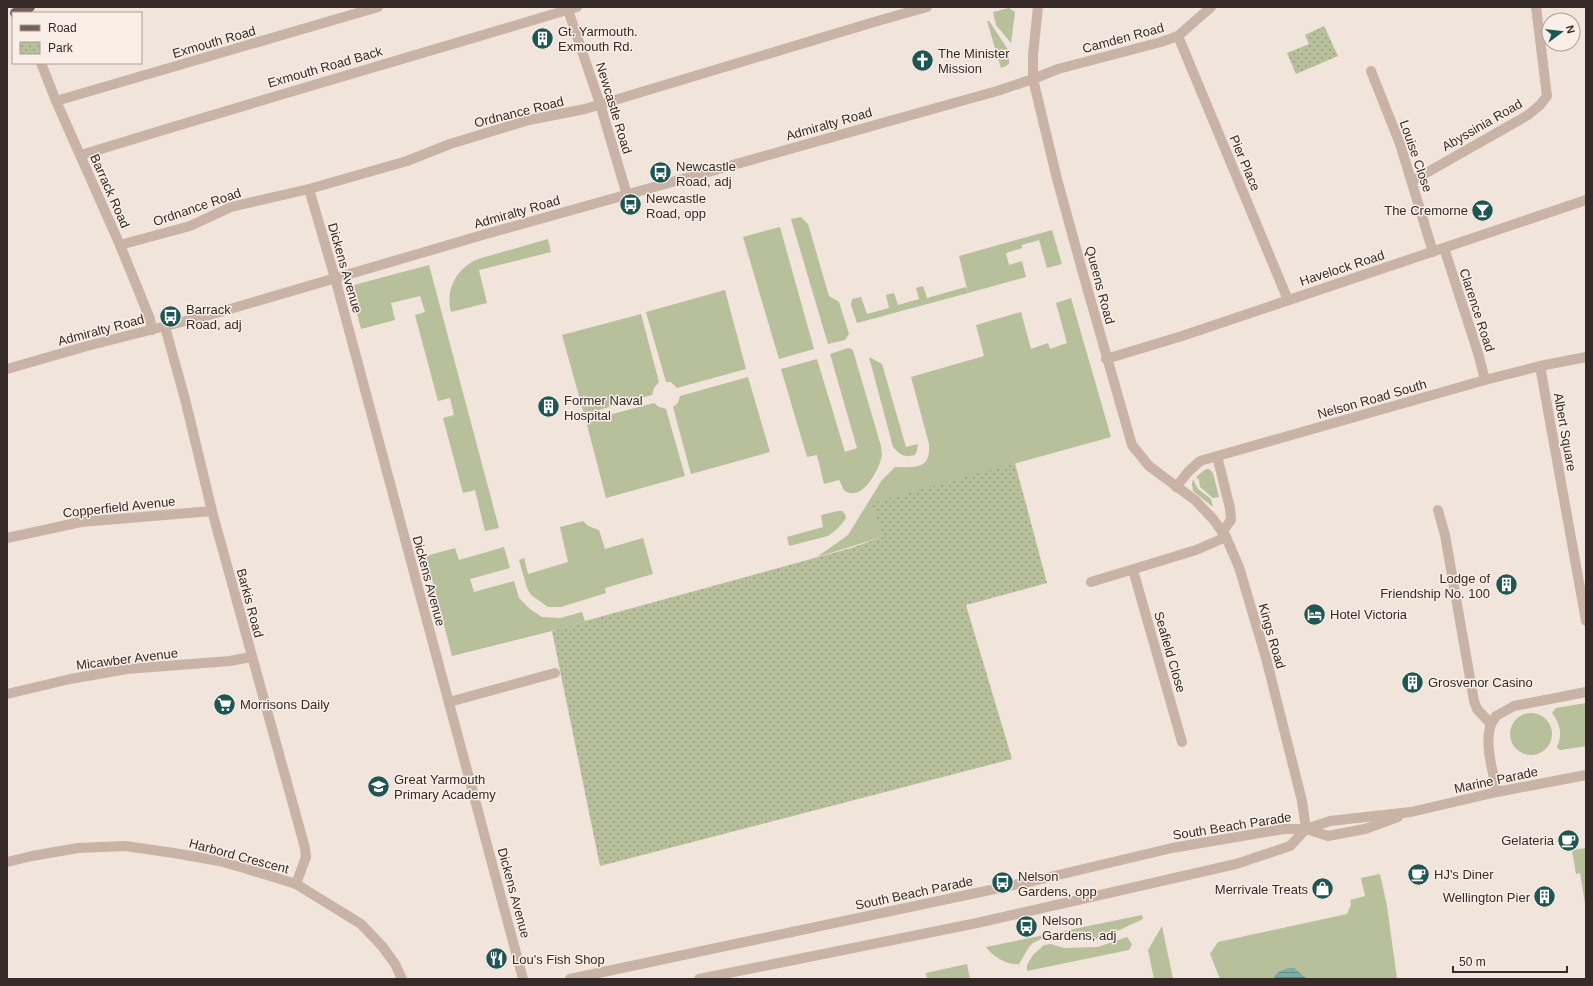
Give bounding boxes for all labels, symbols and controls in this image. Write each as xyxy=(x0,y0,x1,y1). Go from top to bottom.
legend xyxy=(12,12,142,64)
north arrow xyxy=(1541,12,1581,52)
street label: Camden Road xyxy=(1081,20,1165,56)
text: Road xyxy=(48,21,77,35)
street label: Exmouth Road xyxy=(171,23,257,61)
place label: Gt. Yarmouth. Exmouth Rd. xyxy=(558,24,638,54)
text: N xyxy=(1564,24,1577,35)
building icon: Gt. Yarmouth. Exmouth Rd. xyxy=(530,25,556,51)
text: Park xyxy=(48,41,74,55)
street label: Exmouth Road Back xyxy=(266,43,384,91)
place label: The Minister Mission xyxy=(938,46,1010,76)
church icon: The Minister Mission xyxy=(909,47,935,73)
street label: Newcastle Road xyxy=(593,61,635,155)
street label: Ordnance Road xyxy=(473,94,565,130)
street label: Abyssinia Road xyxy=(1439,96,1525,154)
street label: Admiralty Road xyxy=(784,105,874,143)
street label: Louise Close xyxy=(1397,118,1435,194)
street label: Pier Place xyxy=(1227,133,1263,193)
street label: Barrack Road xyxy=(87,152,133,230)
place label: Newcastle Road, adj xyxy=(676,159,736,189)
bus stop icon: Newcastle Road, adj xyxy=(648,160,674,186)
street label: Ordnance Road xyxy=(151,185,243,229)
place label: Newcastle Road, opp xyxy=(646,191,706,221)
bus stop icon: Newcastle Road, opp xyxy=(617,192,643,218)
street label: Admiralty Road xyxy=(472,193,562,231)
bar icon: The Cremorne xyxy=(1470,197,1496,223)
place label: The Cremorne xyxy=(1384,203,1468,218)
street label: Dickens Avenue xyxy=(325,221,365,315)
street label: Queens Road xyxy=(1082,244,1118,326)
street label: Havelock Road xyxy=(1298,247,1386,289)
street label: Clarence Road xyxy=(1456,266,1498,354)
place label: Barrack Road, adj xyxy=(186,302,242,332)
bus stop icon: Barrack Road, adj xyxy=(157,303,183,329)
street label: Admiralty Road xyxy=(56,311,146,349)
street label: Nelson Road South xyxy=(1316,376,1428,422)
street label: Albert Square xyxy=(1551,392,1579,472)
place label: Former Naval Hospital xyxy=(564,393,643,423)
building icon: Former Naval Hospital xyxy=(535,394,561,420)
street label: Copperfield Avenue xyxy=(62,494,176,520)
street label: Dickens Avenue xyxy=(410,534,448,628)
street label: Barkis Road xyxy=(234,567,266,639)
place label: Lodge of Friendship No. 100 xyxy=(1380,571,1490,601)
building icon: Lodge of Friendship No. 100 xyxy=(1493,572,1519,598)
hotel icon: Hotel Victoria xyxy=(1301,601,1327,627)
street label: Kings Road xyxy=(1256,602,1288,670)
place label: Hotel Victoria xyxy=(1330,607,1408,622)
street label: Seafield Close xyxy=(1151,610,1189,694)
street label: Micawber Avenue xyxy=(75,645,179,673)
building icon: Grosvenor Casino xyxy=(1399,669,1425,695)
place label: Grosvenor Casino xyxy=(1428,675,1533,690)
supermarket icon: Morrisons Daily xyxy=(211,691,237,717)
place label: Morrisons Daily xyxy=(240,697,330,712)
street label: Marine Parade xyxy=(1453,764,1539,796)
place label: Great Yarmouth Primary Academy xyxy=(394,772,496,802)
school or university icon: Great Yarmouth Primary Academy xyxy=(366,773,392,799)
street label: South Beach Parade xyxy=(1172,809,1292,843)
cafe icon: Gelateria xyxy=(1556,827,1582,853)
place label: Gelateria xyxy=(1501,833,1555,848)
street label: Harbord Crescent xyxy=(188,835,291,877)
street label: Dickens Avenue xyxy=(495,846,533,940)
cafe icon: HJ's Diner xyxy=(1405,861,1431,887)
place label: HJ's Diner xyxy=(1434,867,1494,882)
place label: Nelson Gardens, opp xyxy=(1018,869,1097,899)
bus stop icon: Nelson Gardens, opp xyxy=(989,870,1015,896)
street label: South Beach Parade xyxy=(854,873,974,913)
shop icon: Merrivale Treats xyxy=(1310,876,1336,902)
place label: Merrivale Treats xyxy=(1215,882,1308,897)
building icon: Wellington Pier xyxy=(1532,884,1558,910)
place label: Wellington Pier xyxy=(1443,890,1531,905)
place label: Nelson Gardens, adj xyxy=(1042,913,1117,943)
bus stop icon: Nelson Gardens, adj xyxy=(1014,914,1040,940)
restaurant icon: Lou's Fish Shop xyxy=(484,946,510,972)
scale bar xyxy=(1453,948,1567,974)
place label: Lou's Fish Shop xyxy=(512,952,605,967)
text: 50 m xyxy=(1459,955,1486,969)

